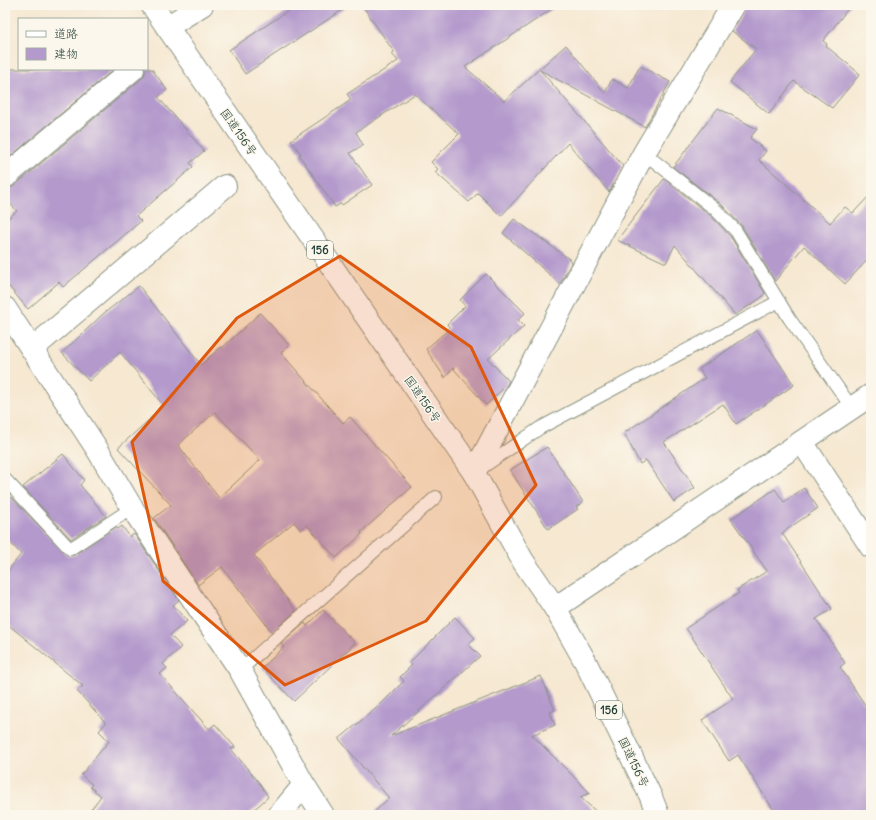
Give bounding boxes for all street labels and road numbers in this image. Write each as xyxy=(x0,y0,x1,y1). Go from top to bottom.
street label: 国道156号 xyxy=(217,105,261,159)
road number: 156 xyxy=(307,241,333,259)
street label: 国道156号 xyxy=(401,372,445,426)
road number: 156 xyxy=(596,701,622,719)
street label: 国道156号 xyxy=(615,734,653,790)

